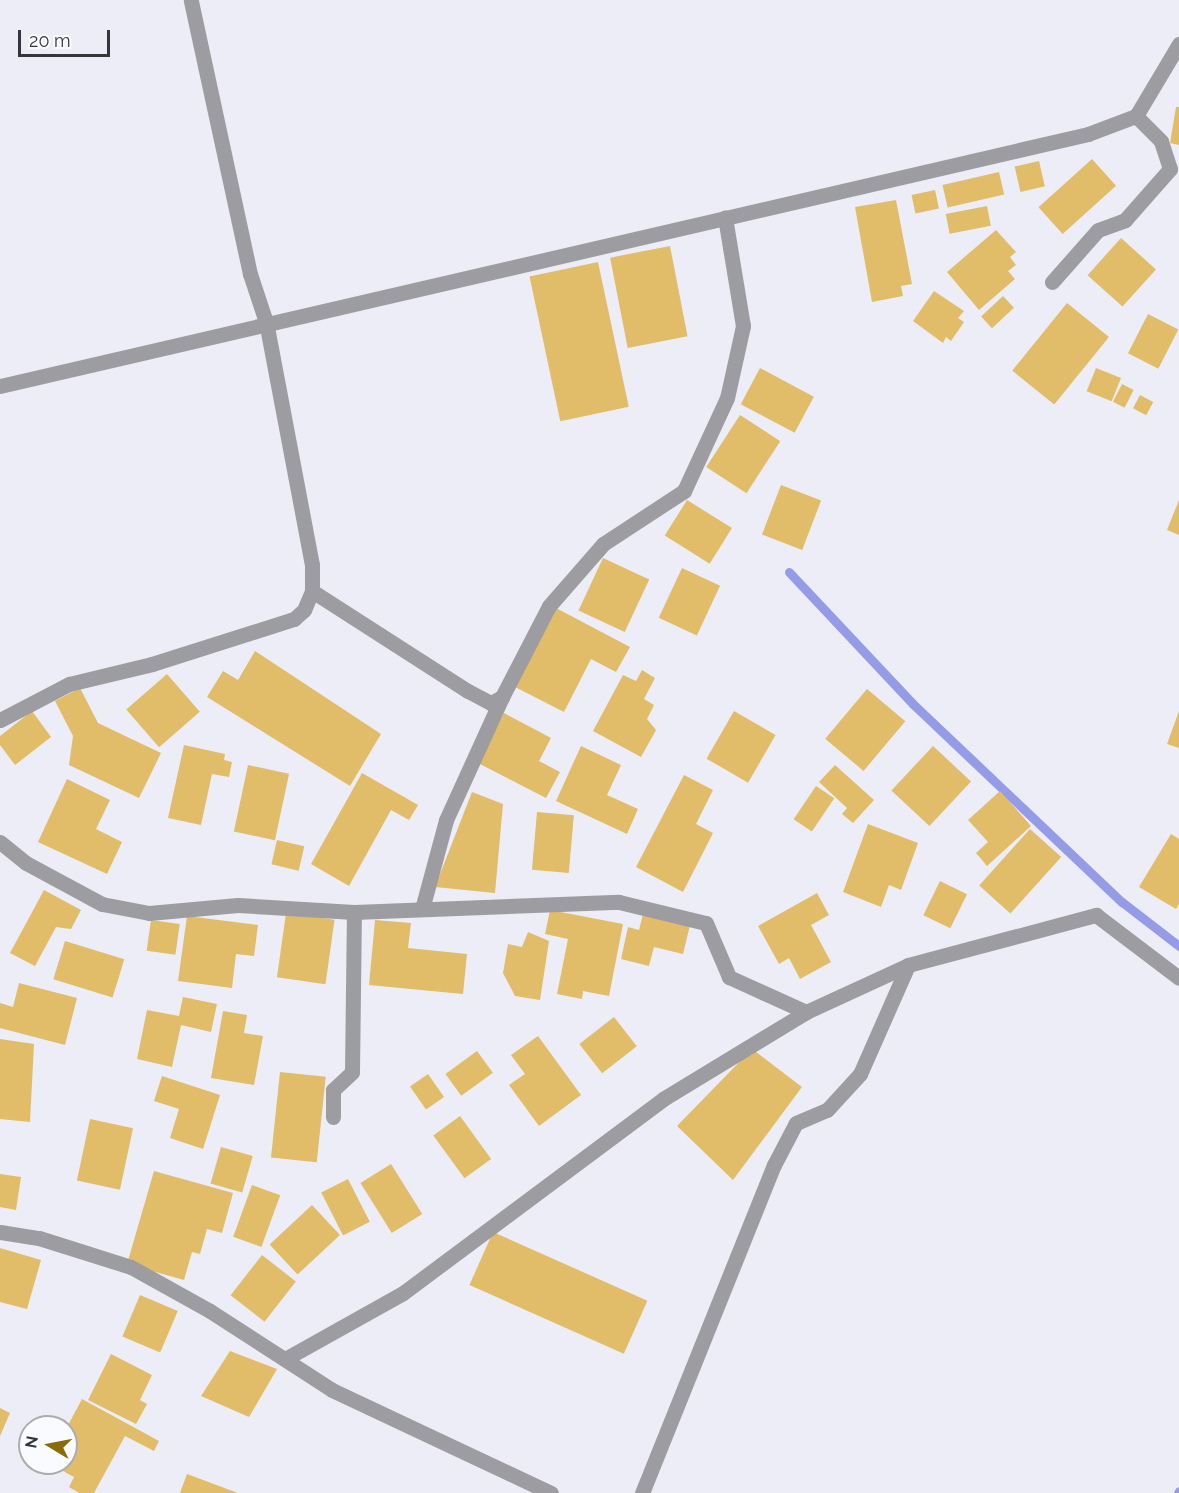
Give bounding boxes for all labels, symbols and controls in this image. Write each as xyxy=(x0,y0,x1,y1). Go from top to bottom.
scale bar xyxy=(21,18,112,56)
text: 20 m xyxy=(29,30,71,51)
north arrow xyxy=(18,1415,78,1475)
text: N xyxy=(21,1434,42,1450)

